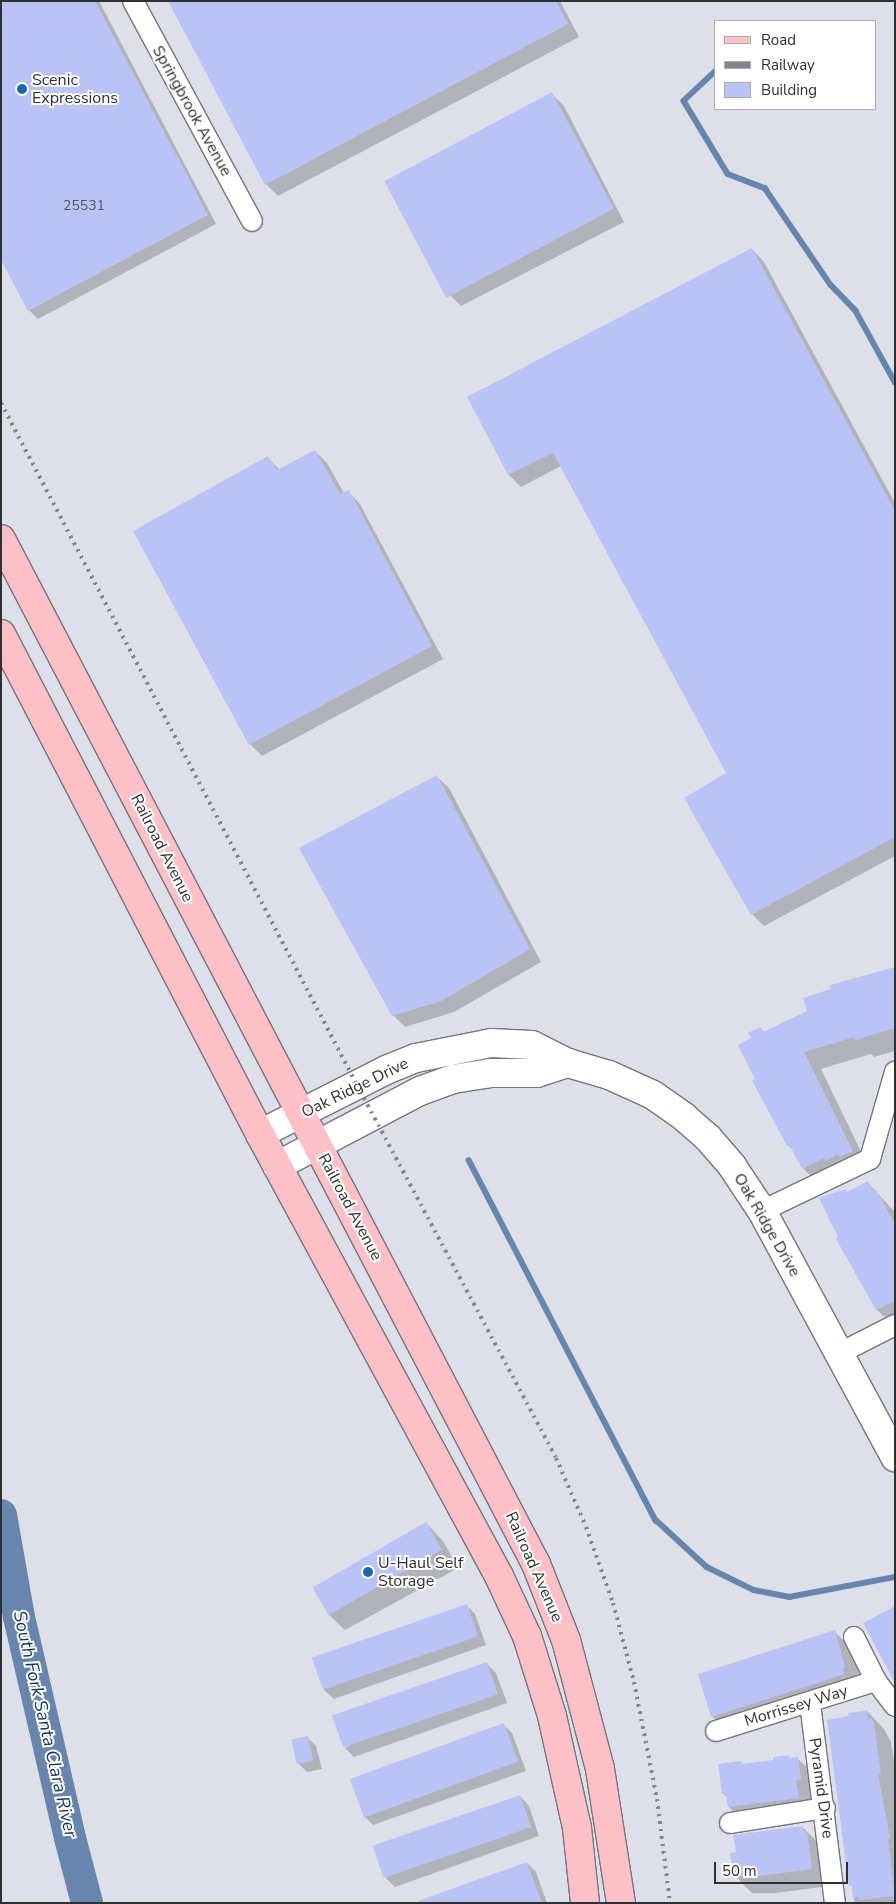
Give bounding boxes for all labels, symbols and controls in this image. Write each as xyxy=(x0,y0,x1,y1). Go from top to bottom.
legend xyxy=(714,20,876,110)
text: Road xyxy=(761,30,796,50)
street label: Springbrook Avenue xyxy=(148,42,236,180)
text: Railway xyxy=(761,55,815,75)
place label: Scenic Expressions xyxy=(32,70,118,108)
text: Building xyxy=(761,80,817,100)
marker: Scenic Expressions xyxy=(16,83,28,95)
house number: 25531 xyxy=(63,198,105,214)
street label: Railroad Avenue xyxy=(127,791,197,905)
street label: Oak Ridge Drive xyxy=(298,1054,412,1122)
street label: Railroad Avenue xyxy=(314,1150,386,1264)
street label: Oak Ridge Drive xyxy=(730,1170,804,1280)
street label: Railroad Avenue xyxy=(501,1509,567,1625)
place label: U-Haul Self Storage xyxy=(378,1553,463,1591)
marker: U-Haul Self Storage xyxy=(362,1566,374,1578)
water label: South Fork Santa Clara River xyxy=(8,1608,82,1840)
street label: Morrissey Way xyxy=(742,1681,850,1731)
street label: Pyramid Drive xyxy=(804,1737,838,1839)
scale bar xyxy=(716,1852,850,1884)
text: 50 m xyxy=(722,1861,757,1881)

